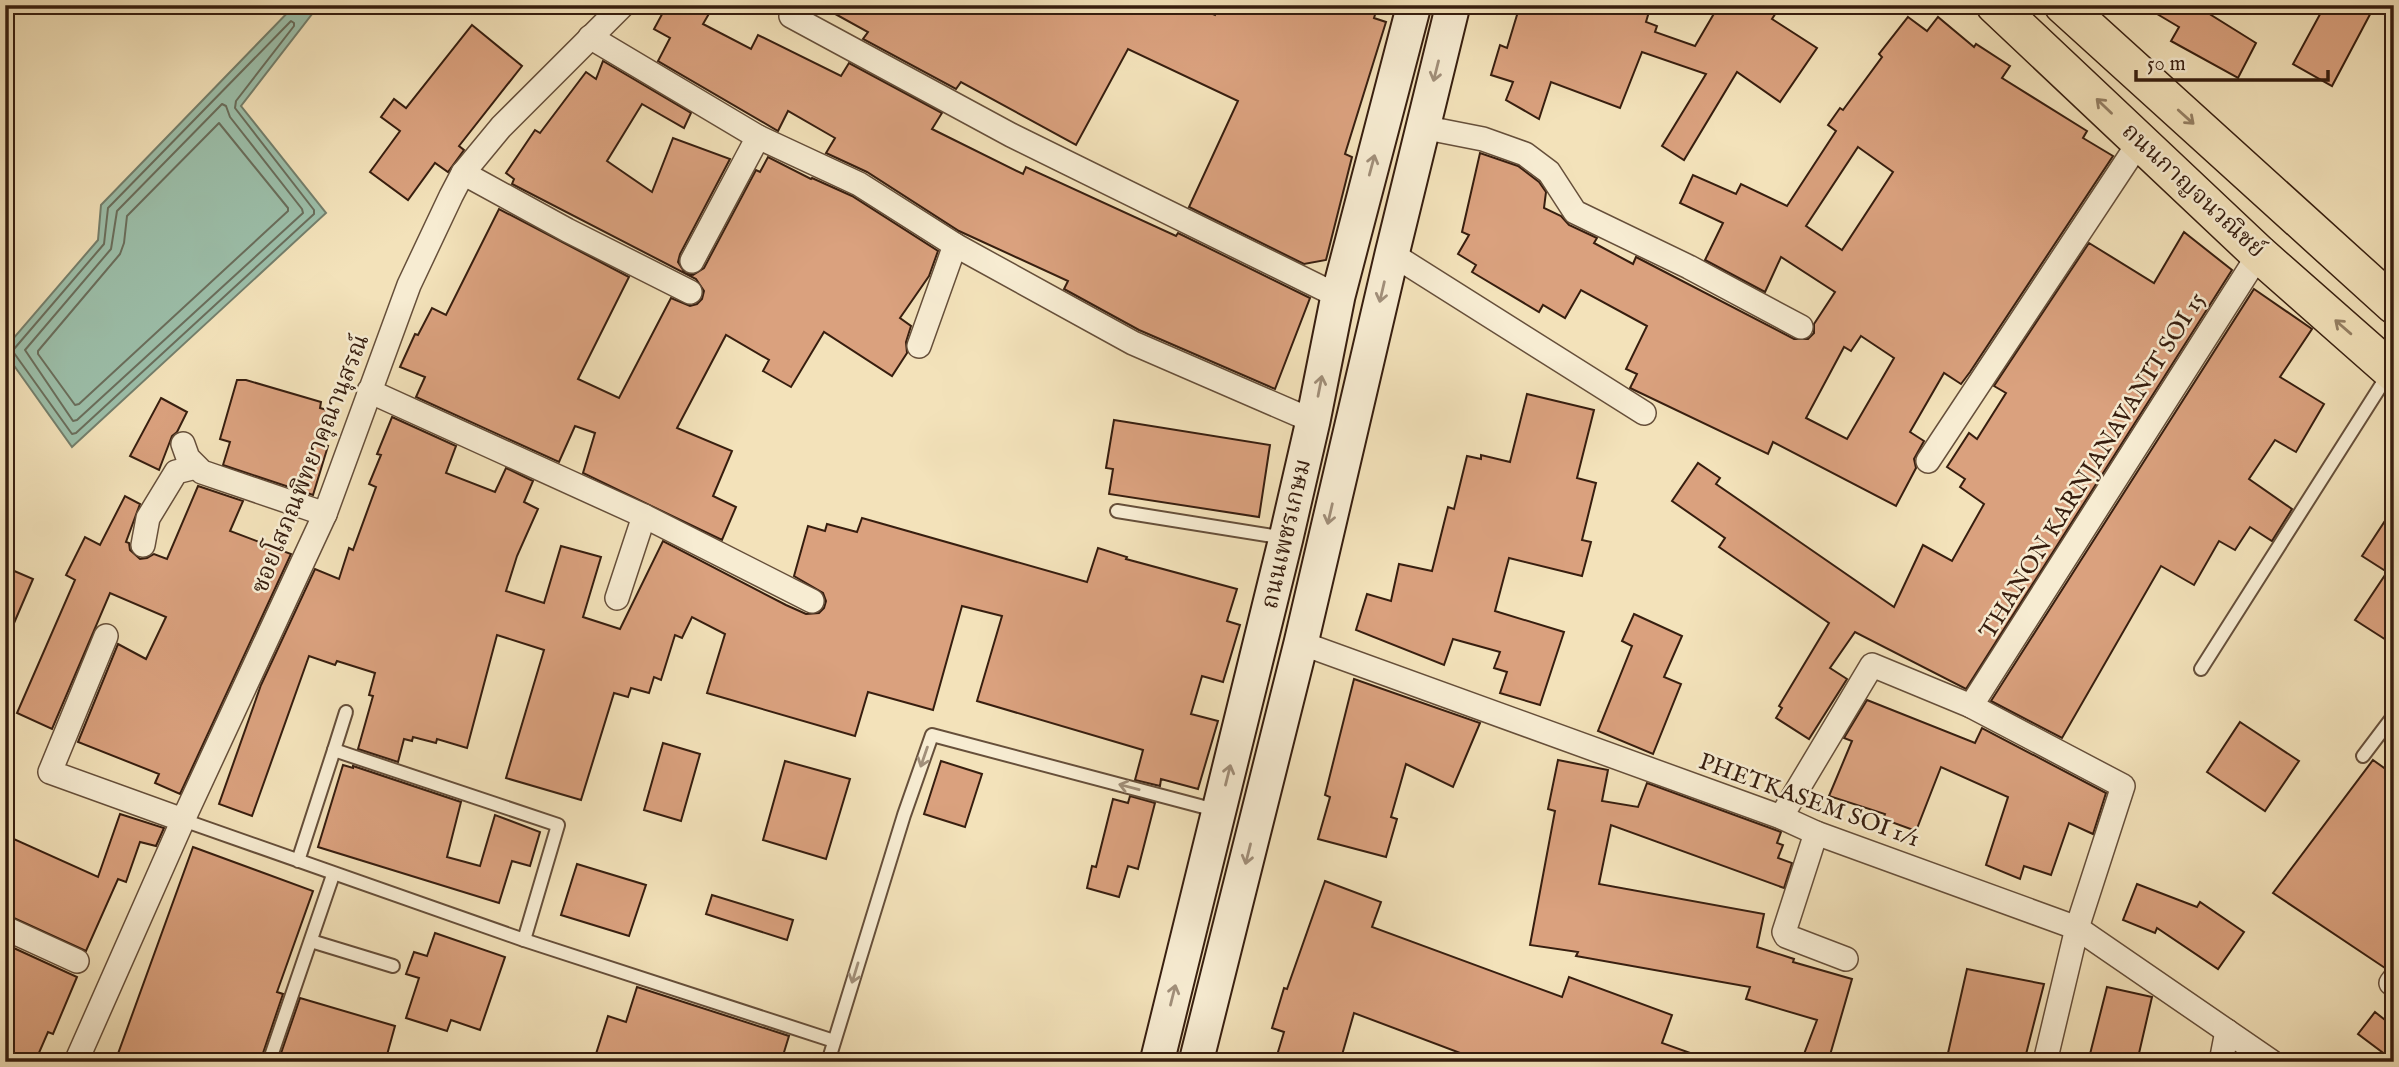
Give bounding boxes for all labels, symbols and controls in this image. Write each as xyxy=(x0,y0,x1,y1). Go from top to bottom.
scale bar xyxy=(2136,38,2329,82)
text: 50 m xyxy=(2147,51,2186,78)
one-way arrow xyxy=(1429,60,1442,82)
one-way arrow xyxy=(2096,98,2113,115)
one-way arrow xyxy=(2177,109,2195,125)
street label: ถนนกาญจนวณิชย์ xyxy=(2115,115,2273,265)
one-way arrow xyxy=(1366,154,1379,177)
one-way arrow xyxy=(1375,281,1388,303)
street label: THANON KARNJANAVANIT SOI 15 xyxy=(1973,286,2213,645)
one-way arrow xyxy=(2334,320,2352,336)
street label: ซอยโสภณพิทยาคุณานุสรณ์ xyxy=(241,328,377,598)
one-way arrow xyxy=(1314,375,1327,398)
street label: ถนนเพชรเกษม xyxy=(1255,456,1319,612)
one-way arrow xyxy=(1323,502,1336,525)
one-way arrow xyxy=(917,745,929,767)
street label: PHETKASEM SOI 1/1 xyxy=(1694,747,1924,855)
one-way arrow xyxy=(1222,764,1235,787)
one-way arrow xyxy=(1119,780,1141,793)
one-way arrow xyxy=(1241,842,1254,865)
one-way arrow xyxy=(848,962,861,984)
one-way arrow xyxy=(1167,985,1180,1007)

